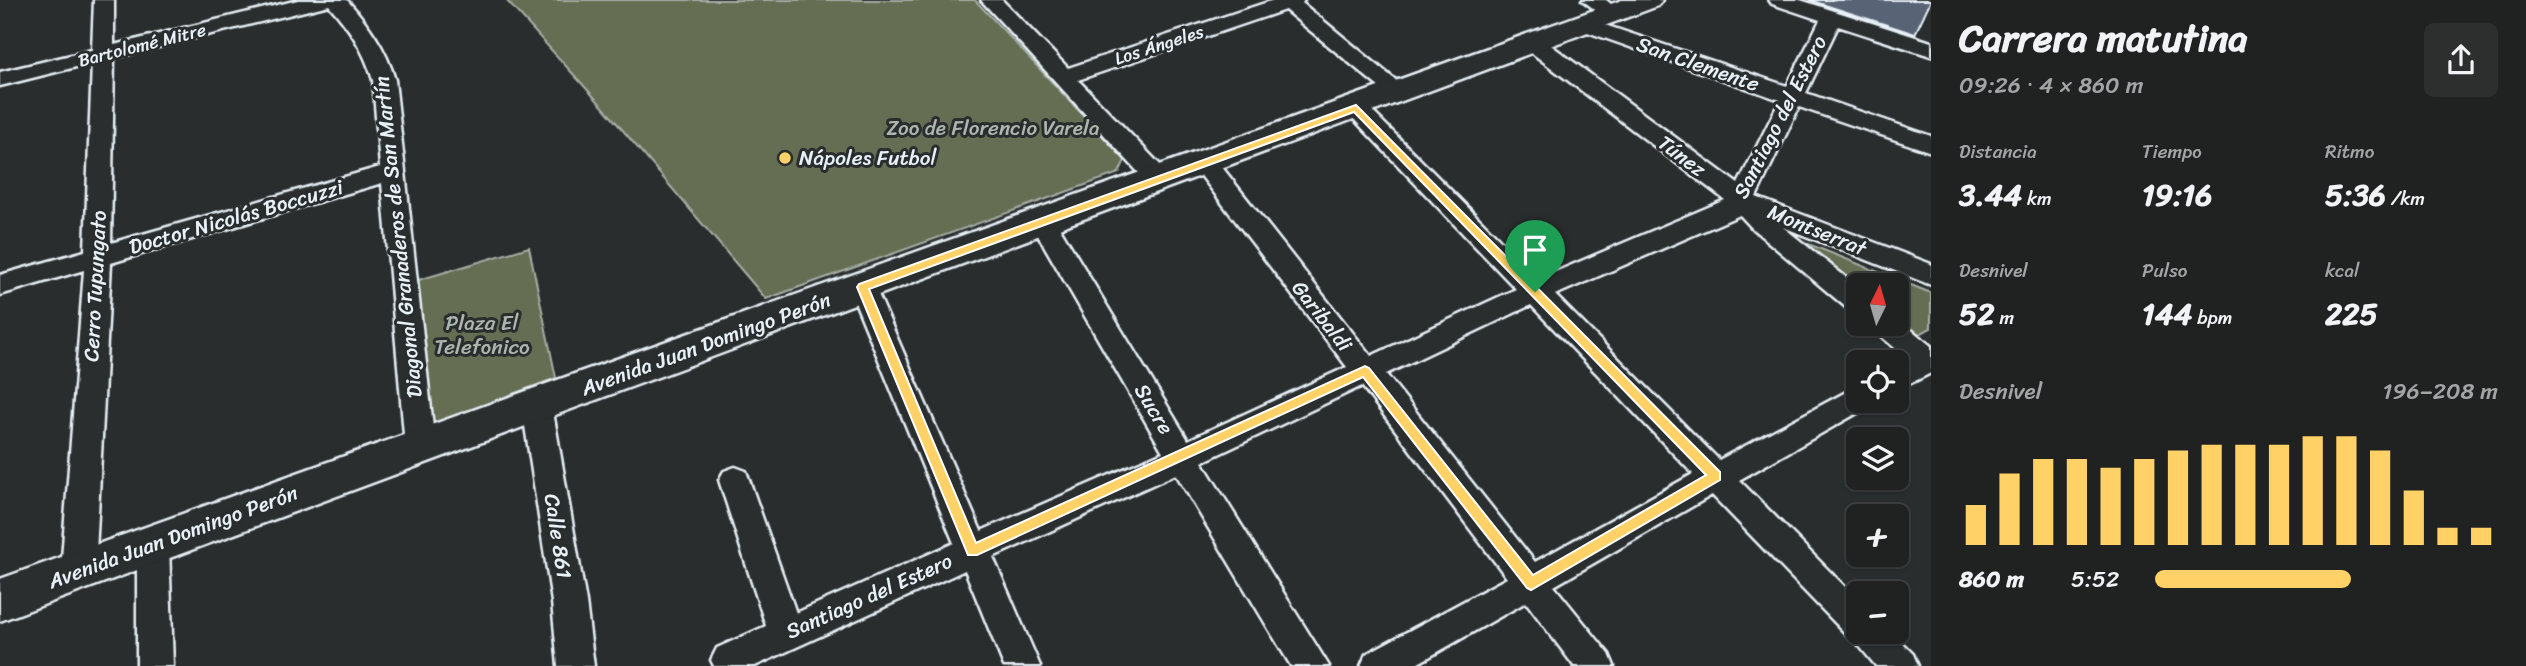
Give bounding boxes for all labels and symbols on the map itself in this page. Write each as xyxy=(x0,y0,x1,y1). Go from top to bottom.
street label: Bartolomé Mitre xyxy=(75,14,209,76)
street label: Los Ángeles xyxy=(1110,15,1209,74)
street label: San Clemente xyxy=(1631,25,1765,103)
street label: Santiago del Estero xyxy=(1722,28,1838,206)
street label: Diagonal Granaderos de San Martín xyxy=(362,74,434,400)
park label: Zoo de Florencio Varela xyxy=(887,109,1100,147)
street label: Túnez xyxy=(1649,125,1715,188)
place label: Nápoles Futbol xyxy=(799,139,937,177)
marker: Nápoles Futbol xyxy=(777,150,793,166)
street label: Doctor Nicolás Boccuzzi xyxy=(124,168,349,266)
street label: Montserrat xyxy=(1762,193,1874,268)
street label: Cerro Tupungato xyxy=(72,209,118,363)
pin xyxy=(1505,220,1565,292)
street label: Garibaldi xyxy=(1282,272,1363,361)
north arrow xyxy=(1846,273,1909,336)
street label: Avenida Juan Domingo Perón xyxy=(575,281,836,407)
park label: Plaza El Telefonico xyxy=(434,304,530,366)
street label: Sucre xyxy=(1124,376,1184,442)
street label: Avenida Juan Domingo Perón xyxy=(42,474,303,600)
street label: Calle 861 xyxy=(533,491,583,581)
street label: Santiago del Estero xyxy=(779,542,959,650)

